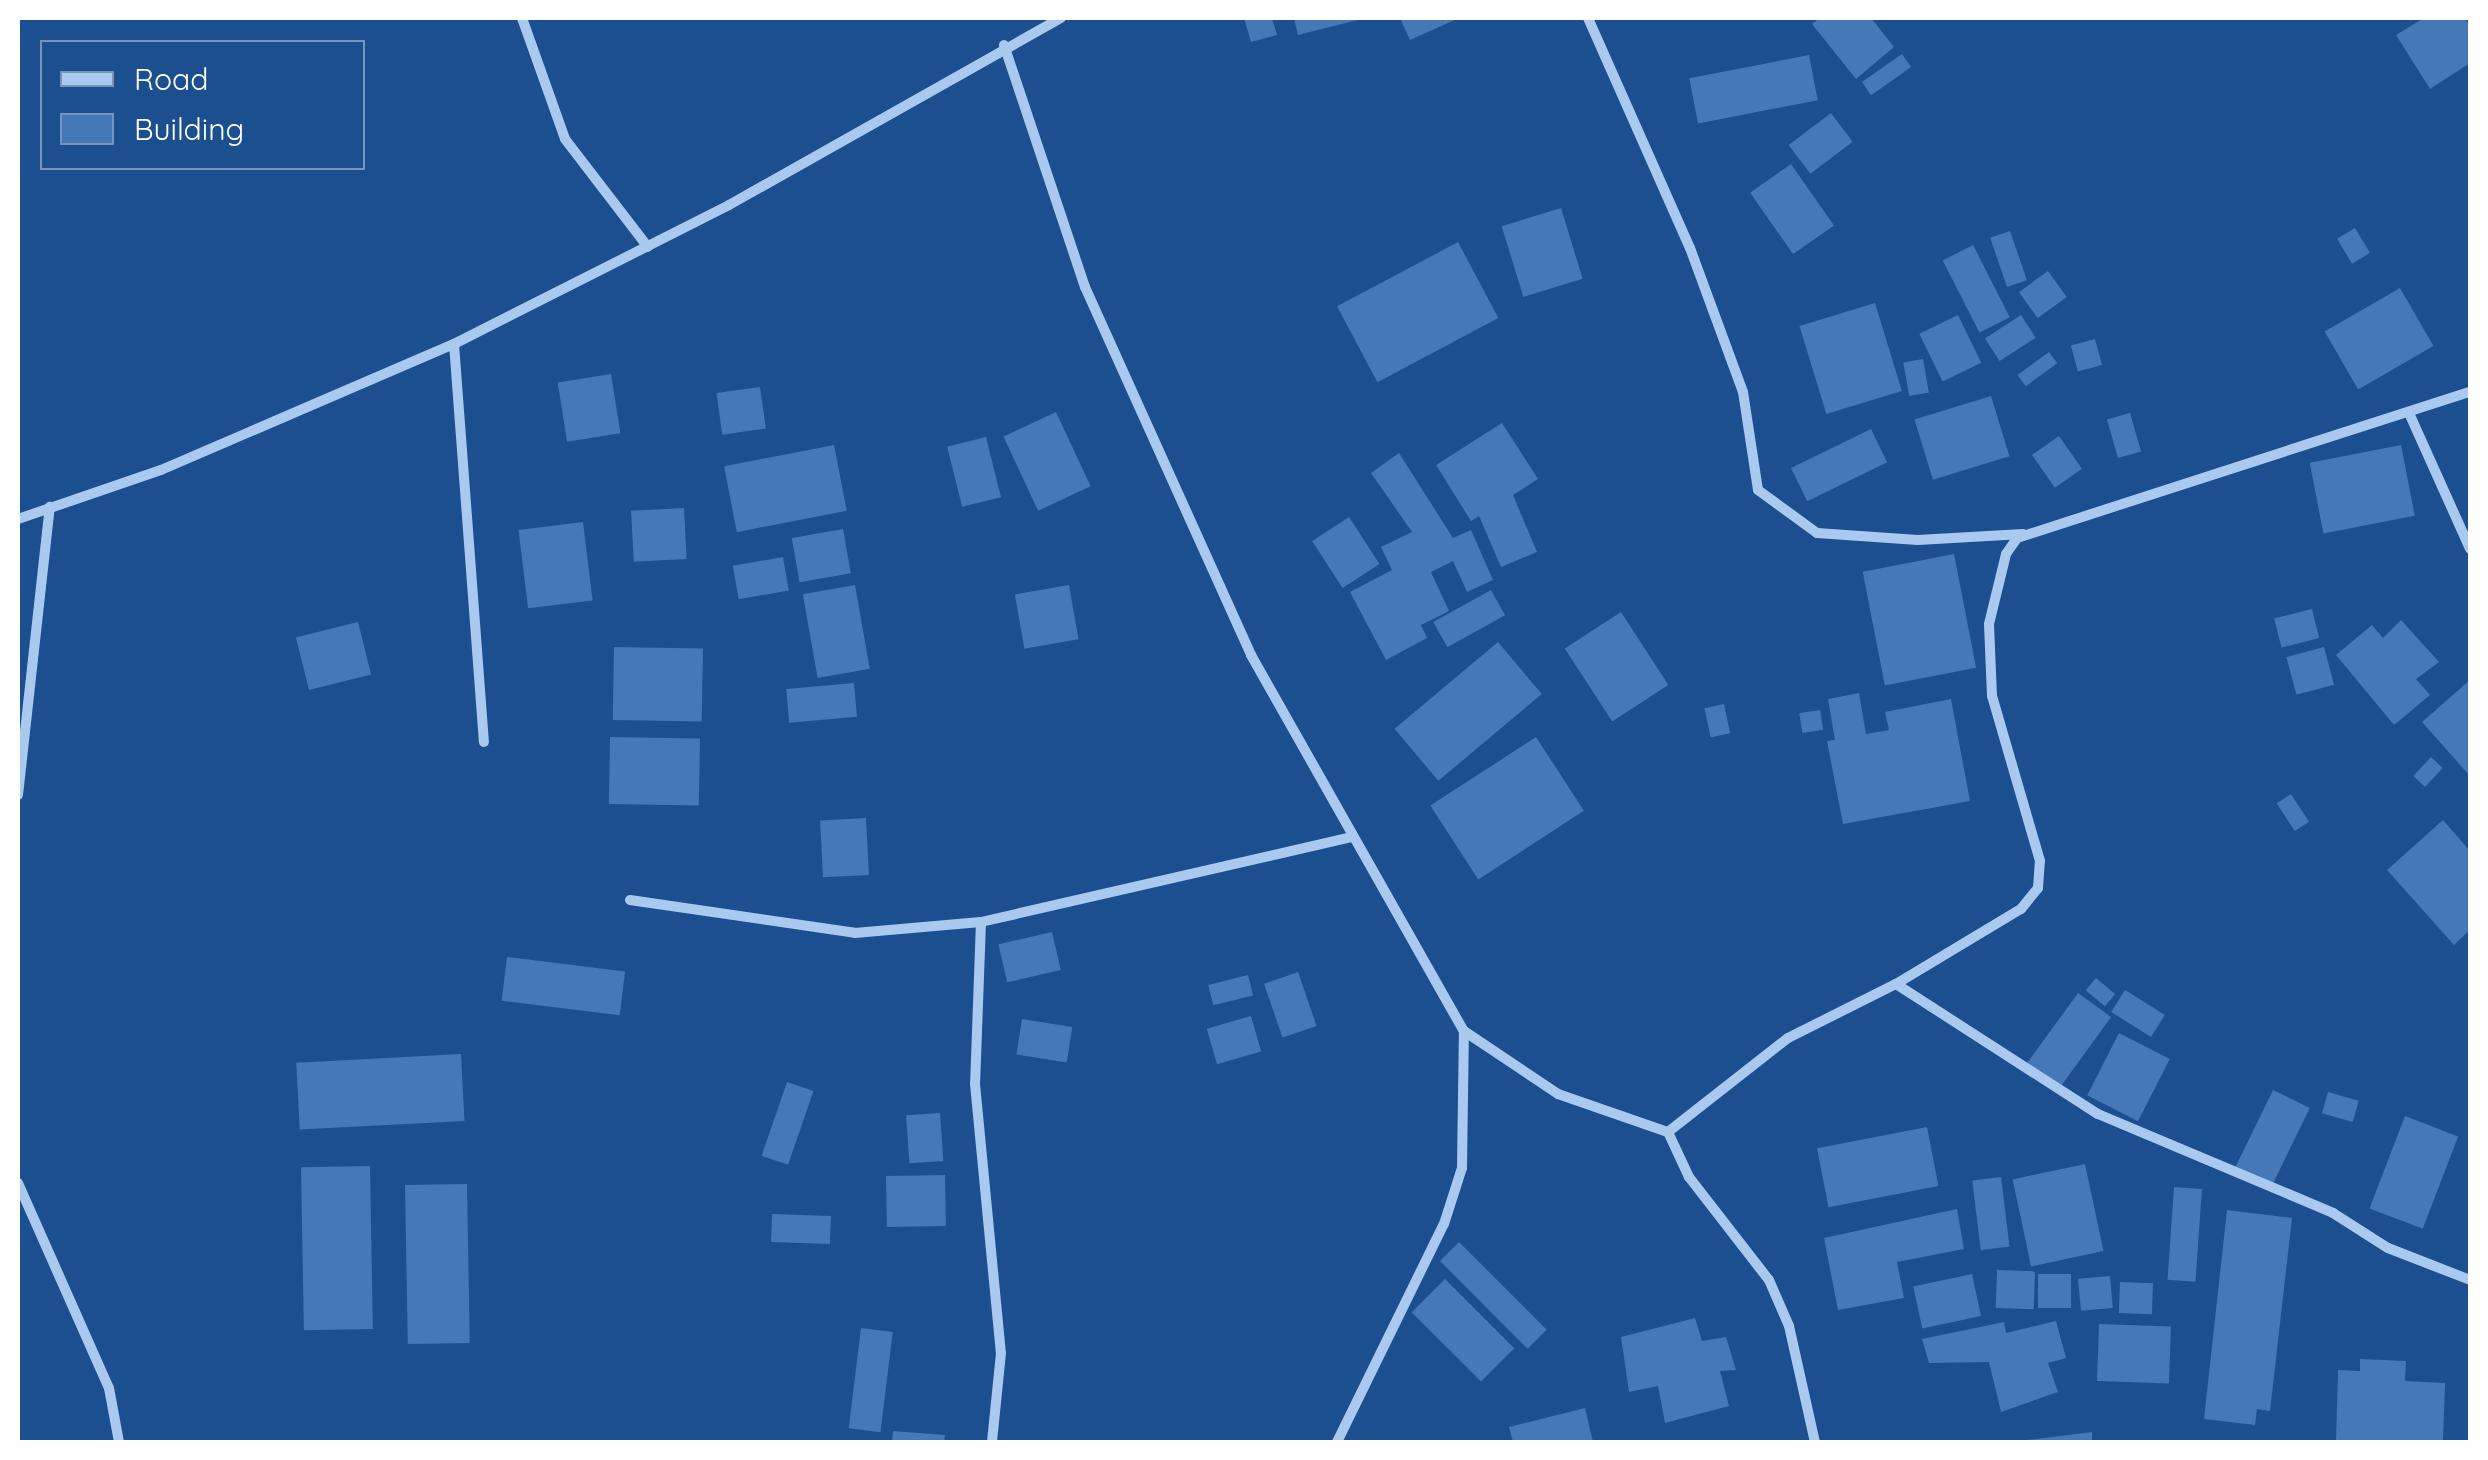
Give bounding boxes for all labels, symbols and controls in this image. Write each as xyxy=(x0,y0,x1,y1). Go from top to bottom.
legend xyxy=(40,40,365,170)
text: Road xyxy=(134,60,208,98)
text: Building xyxy=(134,110,244,148)

